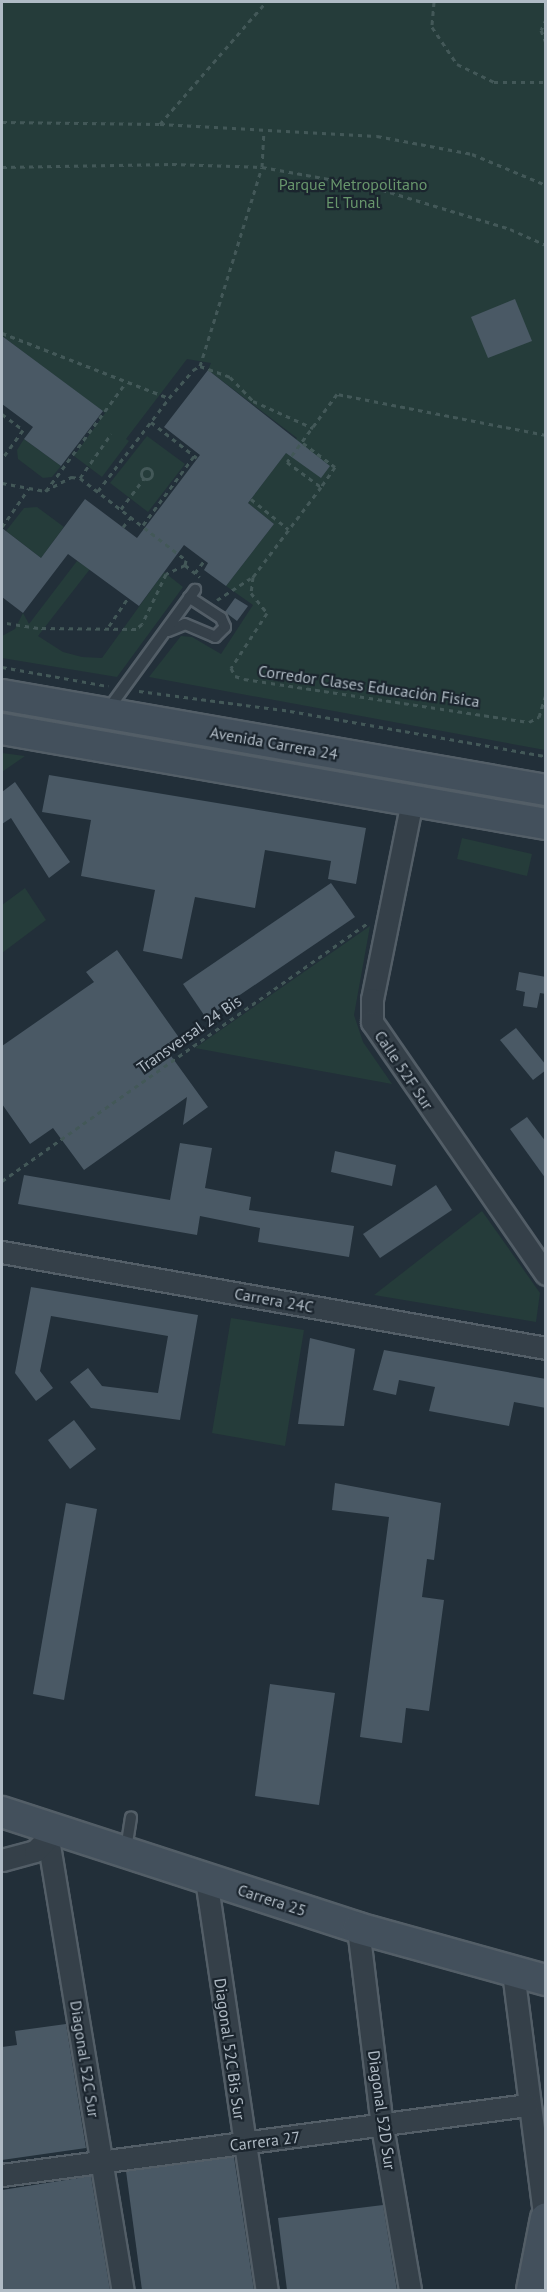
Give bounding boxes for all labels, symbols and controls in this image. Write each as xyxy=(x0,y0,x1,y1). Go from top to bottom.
park label: Parque Metropolitano El Tunal xyxy=(279,174,427,212)
street label: Corredor Clases Educación Fisica xyxy=(257,661,481,711)
street label: Avenida Carrera 24 xyxy=(209,722,339,764)
street label: Transversal 24 Bis xyxy=(133,991,245,1077)
street label: Calle 52F Sur xyxy=(371,1027,437,1113)
street label: Carrera 24C xyxy=(233,1284,315,1316)
street label: Carrera 25 xyxy=(235,1880,309,1920)
street label: Diagonal 52C Bis Sur xyxy=(211,1977,249,2121)
street label: Diagonal 52C Sur xyxy=(66,1999,104,2119)
street label: Diagonal 52D Sur xyxy=(364,2049,400,2171)
street label: Carrera 27 xyxy=(229,2127,301,2155)

